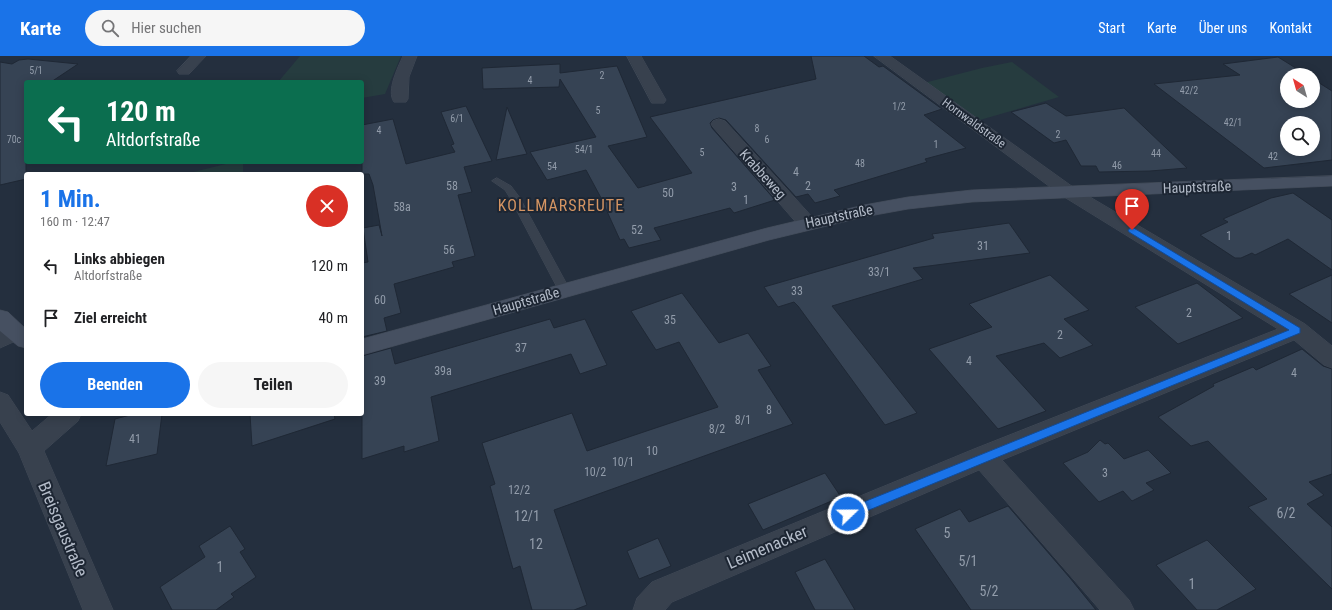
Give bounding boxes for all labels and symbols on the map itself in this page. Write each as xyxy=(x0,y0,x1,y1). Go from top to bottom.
house number: 5/1 xyxy=(29,65,43,76)
north arrow xyxy=(1280,68,1320,108)
house number: 2 xyxy=(600,70,605,81)
house number: 4 xyxy=(528,75,533,86)
house number: 42/2 xyxy=(1180,85,1198,96)
street label: Hornwaldstraße xyxy=(939,95,1009,151)
house number: 1/2 xyxy=(892,101,906,112)
house number: 5 xyxy=(596,105,601,116)
house number: 6/1 xyxy=(450,113,464,124)
house number: 42/1 xyxy=(1224,117,1242,128)
house number: 8 xyxy=(755,123,760,134)
house number: 4 xyxy=(377,125,382,136)
house number: 2 xyxy=(1056,129,1061,140)
house number: 70c xyxy=(7,134,22,145)
house number: 6 xyxy=(765,134,770,145)
house number: 1 xyxy=(934,139,938,150)
house number: 54/1 xyxy=(575,144,593,155)
street label: Krabbeweg xyxy=(737,146,789,202)
house number: 5 xyxy=(700,147,705,158)
house number: 44 xyxy=(1151,148,1161,159)
house number: 42 xyxy=(1268,151,1278,162)
house number: 48 xyxy=(855,158,865,169)
house number: 46 xyxy=(1112,160,1122,171)
house number: 54 xyxy=(547,161,557,172)
house number: 4 xyxy=(793,165,799,179)
street label: Hauptstraße xyxy=(1163,178,1232,196)
house number: 58 xyxy=(446,179,458,193)
house number: 2 xyxy=(805,179,811,193)
house number: 3 xyxy=(731,180,737,194)
house number: 50 xyxy=(662,186,674,200)
pin xyxy=(1115,189,1149,230)
house number: 1 xyxy=(743,193,749,207)
district label: KOLLMARSREUTE xyxy=(498,196,624,215)
house number: 58a xyxy=(393,200,411,214)
street label: Hauptstraße xyxy=(804,201,874,231)
house number: 52 xyxy=(631,223,643,237)
house number: 1 xyxy=(1226,229,1232,243)
house number: 31 xyxy=(977,239,989,253)
house number: 56 xyxy=(443,243,455,257)
house number: 33/1 xyxy=(868,265,890,279)
street label: Hauptstraße xyxy=(491,284,561,318)
house number: 33 xyxy=(791,284,803,298)
house number: 60 xyxy=(374,293,386,307)
house number: 2 xyxy=(1186,306,1192,320)
house number: 35 xyxy=(664,313,676,327)
house number: 2 xyxy=(1057,328,1063,342)
house number: 37 xyxy=(515,341,527,355)
house number: 4 xyxy=(966,354,972,368)
house number: 39a xyxy=(434,364,452,378)
house number: 4 xyxy=(1291,366,1297,380)
house number: 39 xyxy=(374,374,386,388)
house number: 8 xyxy=(766,403,772,417)
house number: 8/1 xyxy=(735,413,751,427)
house number: 8/2 xyxy=(709,422,725,436)
house number: 41 xyxy=(129,432,141,446)
house number: 10 xyxy=(646,444,658,458)
house number: 10/1 xyxy=(612,455,634,469)
house number: 10/2 xyxy=(584,465,606,479)
house number: 3 xyxy=(1102,466,1108,480)
street label: Breisgaustraße xyxy=(34,478,92,580)
house number: 12/2 xyxy=(508,483,530,497)
position arrow xyxy=(827,493,869,535)
house number: 6/2 xyxy=(1276,505,1296,521)
house number: 12/1 xyxy=(514,508,540,524)
street label: Leimenacker xyxy=(724,521,810,573)
house number: 5 xyxy=(944,525,951,541)
house number: 12 xyxy=(529,536,543,552)
house number: 5/1 xyxy=(958,553,978,569)
house number: 1 xyxy=(217,559,223,575)
house number: 1 xyxy=(1189,576,1195,592)
house number: 5/2 xyxy=(979,583,999,599)

